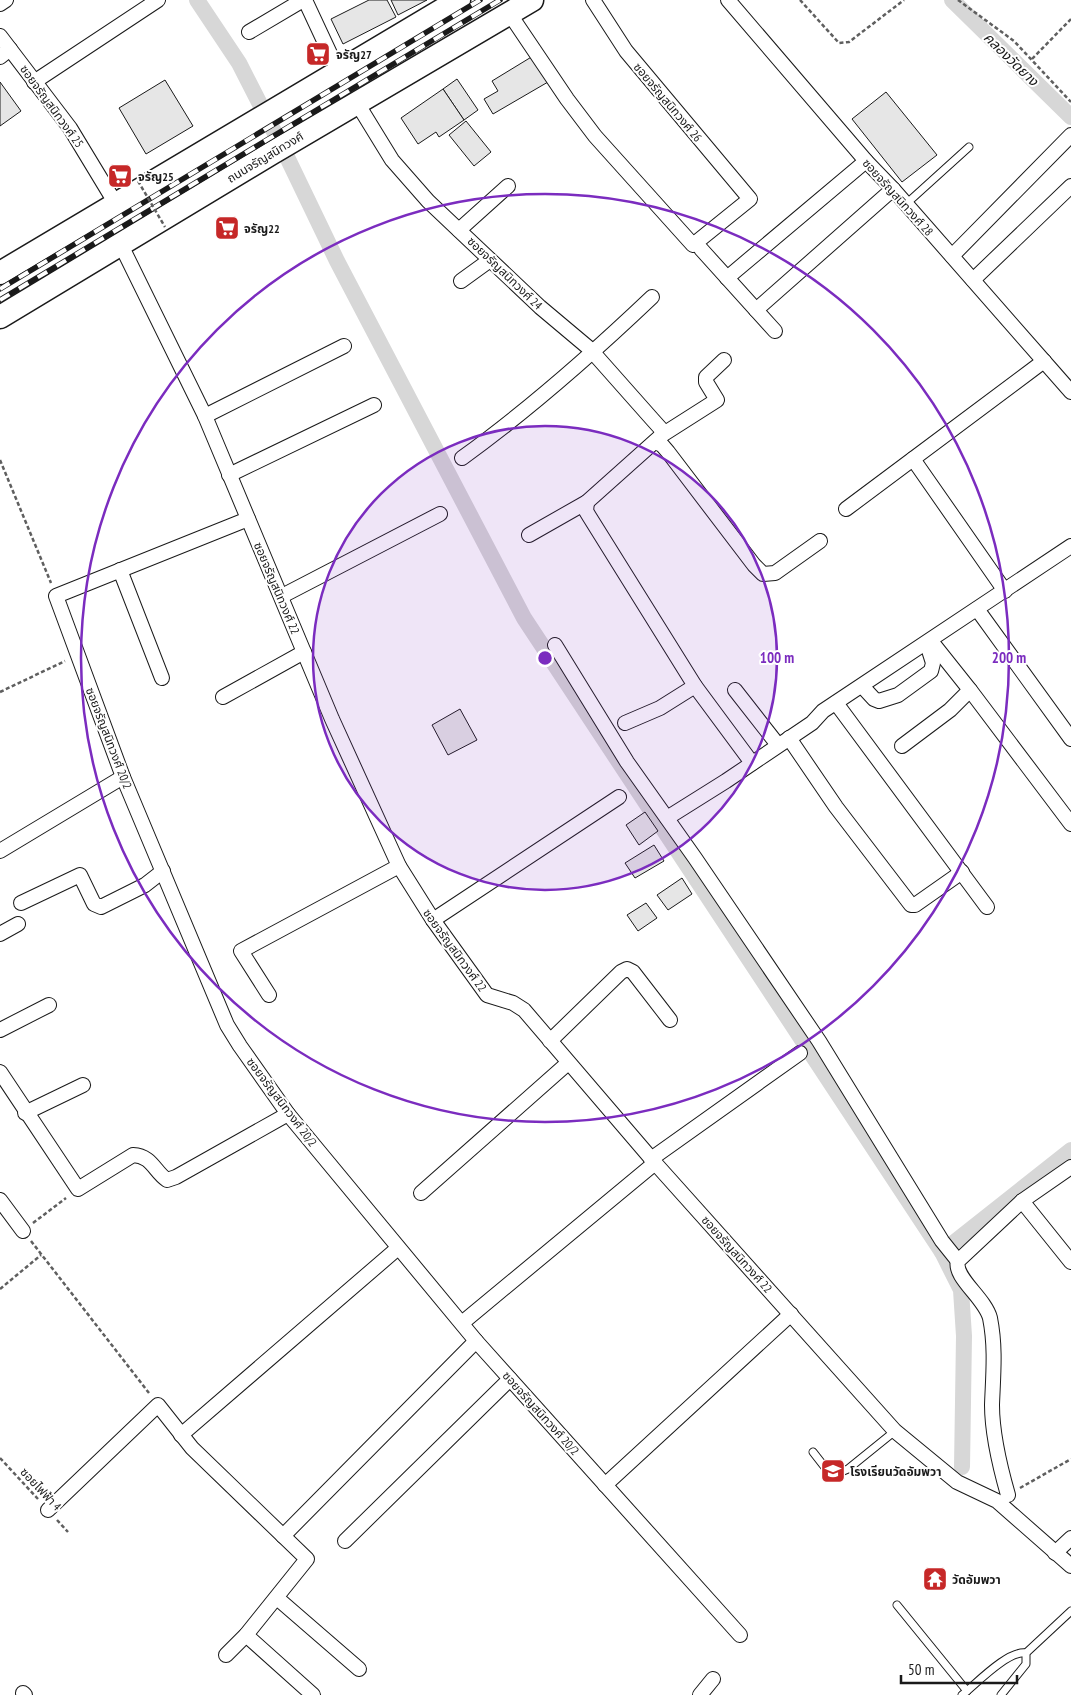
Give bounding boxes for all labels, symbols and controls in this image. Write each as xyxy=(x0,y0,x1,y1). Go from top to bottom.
water label: คลองวัดยาง xyxy=(980,28,1043,91)
supermarket icon: จรัญ27 xyxy=(305,41,331,67)
place label: จรัญ27 xyxy=(336,47,372,62)
street label: ซอยจรัญสนิทวงศ์ 26 xyxy=(631,59,705,145)
street label: ซอยจรัญสนิทวงศ์ 25 xyxy=(17,62,87,150)
street label: ถนนจรัญสนิทวงศ์ xyxy=(224,128,306,186)
street label: ซอยจรัญสนิทวงศ์ 28 xyxy=(859,155,937,239)
supermarket icon: จรัญ25 xyxy=(107,163,133,189)
place label: จรัญ25 xyxy=(138,169,174,184)
supermarket icon: จรัญ22 xyxy=(214,215,240,241)
place label: จรัญ22 xyxy=(244,221,280,236)
street label: ซอยจรัญสนิทวงศ์ 24 xyxy=(464,233,546,313)
street label: ซอยจรัญสนิทวงศ์ 22 xyxy=(251,540,303,636)
text: 100 m xyxy=(760,648,794,667)
text: 200 m xyxy=(992,648,1026,667)
centre of rings xyxy=(536,649,554,667)
street label: ซอยจรัญสนิทวงศ์ 20/2 xyxy=(83,685,135,791)
street label: ซอยจรัญสนิทวงศ์ 22 xyxy=(420,906,490,994)
street label: ซอยจรัญสนิทวงศ์ 20/2 xyxy=(244,1055,320,1149)
street label: ซอยจรัญสนิทวงศ์ 22 xyxy=(698,1212,776,1296)
street label: ซอยจรัญสนิทวงศ์ 20/2 xyxy=(499,1368,583,1458)
school or university icon: โรงเรียนวัดอัมพวา xyxy=(820,1458,846,1484)
street label: ซอยไฟฟ้า 4 xyxy=(17,1464,65,1514)
place label: โรงเรียนวัดอัมพวา xyxy=(850,1464,941,1479)
temple icon: วัดอัมพวา xyxy=(922,1566,948,1592)
place label: วัดอัมพวา xyxy=(952,1572,1001,1587)
scale bar xyxy=(901,1652,1017,1684)
text: 50 m xyxy=(908,1660,934,1679)

